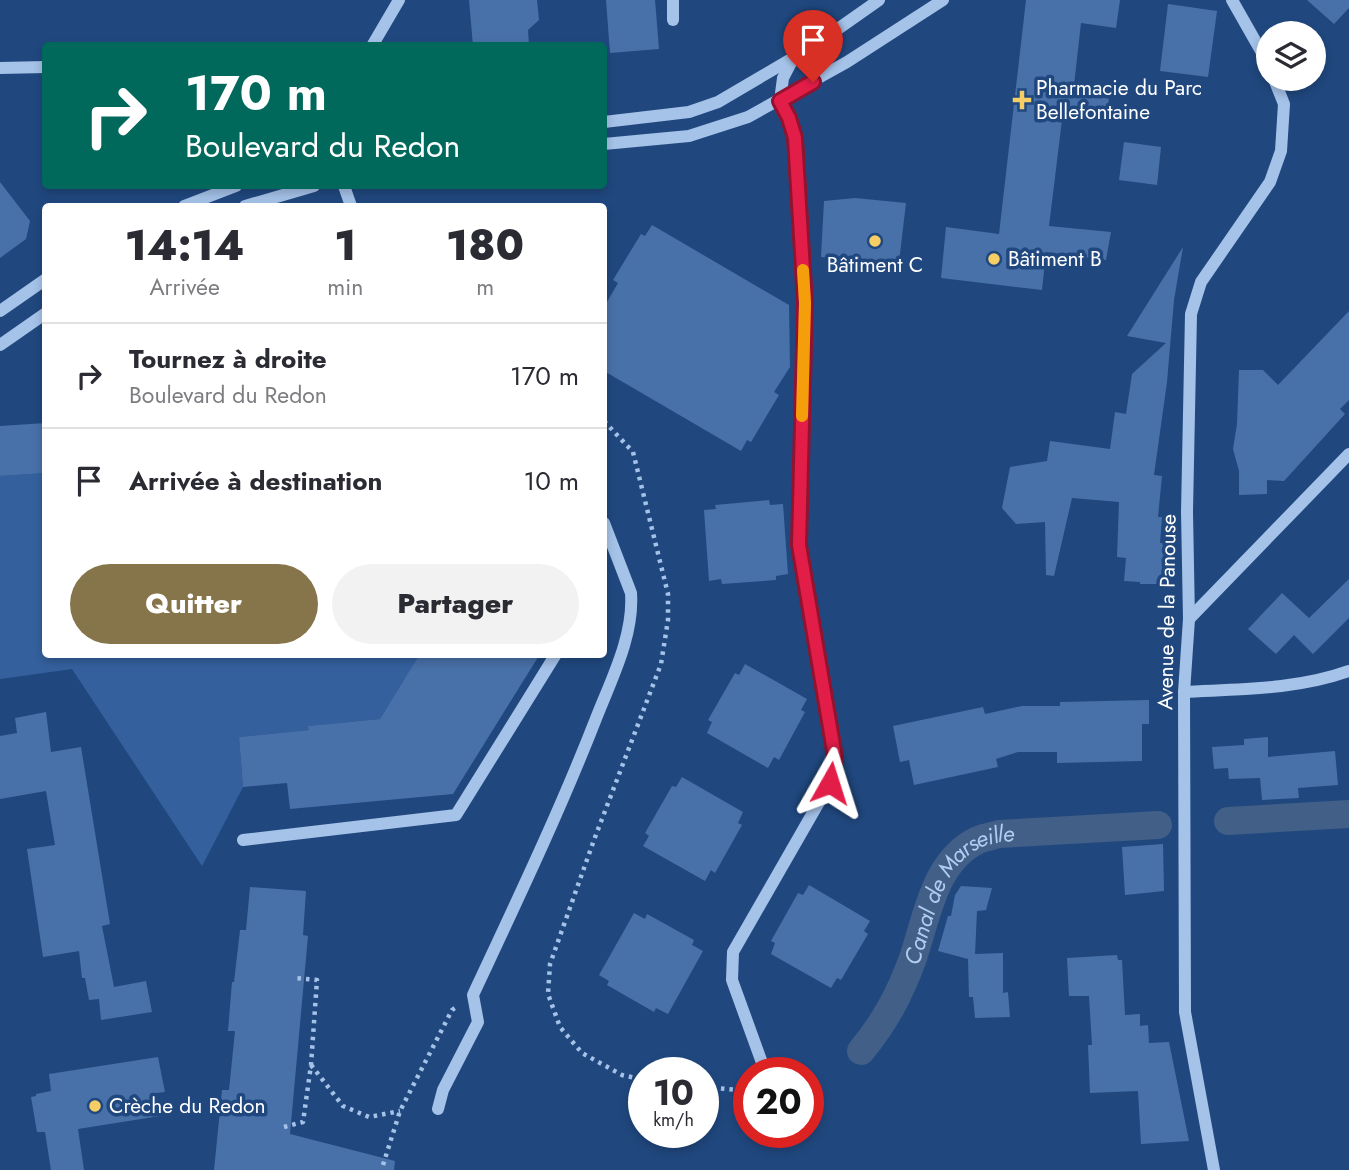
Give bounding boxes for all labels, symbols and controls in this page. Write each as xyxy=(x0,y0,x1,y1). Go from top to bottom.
pin xyxy=(783,10,843,82)
icon: arrive xyxy=(794,21,832,59)
map controls xyxy=(1256,21,1326,91)
button: layers xyxy=(1256,21,1326,91)
text: 170 m xyxy=(185,58,327,128)
icon: right xyxy=(70,70,161,161)
place label: Pharmacie du Parc Bellefontaine xyxy=(1036,73,1202,127)
marker: Pharmacie du Parc Bellefontaine xyxy=(1014,92,1030,108)
text: Boulevard du Redon xyxy=(185,123,460,169)
text: 14:14 xyxy=(125,215,244,276)
text: 1 xyxy=(334,215,356,276)
text: 180 xyxy=(446,215,524,276)
marker: Bâtiment C xyxy=(867,233,883,249)
place label: Bâtiment B xyxy=(1008,244,1102,274)
place label: Bâtiment C xyxy=(827,250,923,280)
marker: Bâtiment B xyxy=(986,251,1002,267)
text: Arrivée xyxy=(149,270,220,304)
text: min xyxy=(327,270,363,304)
text: m xyxy=(476,270,494,304)
text: Tournez à droite xyxy=(129,340,327,378)
icon: right xyxy=(70,357,108,395)
text: 170 m xyxy=(510,357,579,395)
text: Boulevard du Redon xyxy=(129,378,327,412)
icon: arrive xyxy=(70,462,108,500)
text: Arrivée à destination xyxy=(129,462,382,500)
text: 10 m xyxy=(524,462,579,500)
street label: Avenue de la Panouse xyxy=(1150,514,1184,710)
button: Quitter xyxy=(70,564,318,644)
button: Partager xyxy=(332,564,579,644)
position arrow xyxy=(793,746,867,820)
water label: Canal de Marseille xyxy=(895,816,1016,969)
speed limit sign: 20 xyxy=(733,1057,824,1148)
text: 10 xyxy=(653,1068,694,1118)
place label: Crèche du Redon xyxy=(109,1091,266,1121)
marker: Crèche du Redon xyxy=(87,1098,103,1114)
text: km/h xyxy=(653,1107,694,1133)

